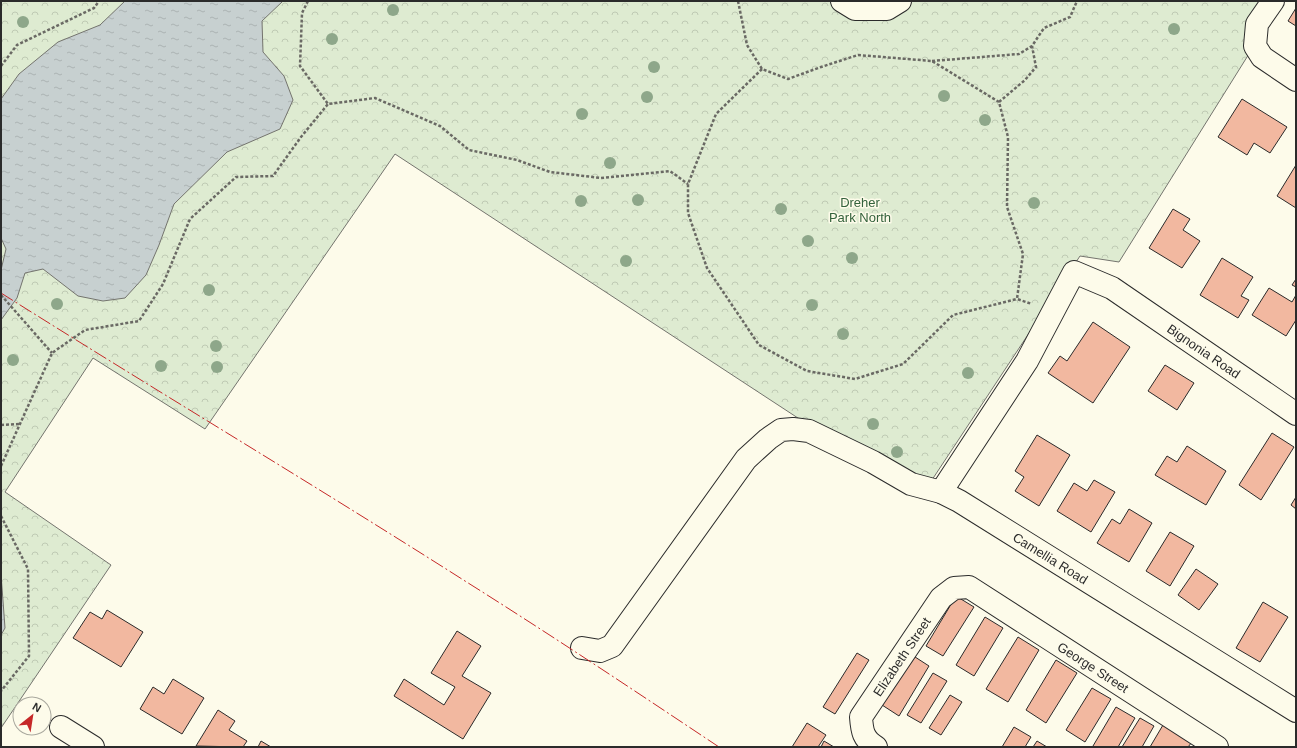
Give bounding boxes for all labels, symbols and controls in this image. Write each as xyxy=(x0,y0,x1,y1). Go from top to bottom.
park label: Dreher Park North xyxy=(829,195,891,225)
street label: Bignonia Road xyxy=(1164,321,1243,382)
street label: Camellia Road xyxy=(1010,530,1090,587)
street label: Elizabeth Street xyxy=(870,614,934,699)
street label: George Street xyxy=(1055,639,1132,696)
north arrow xyxy=(12,696,52,736)
text: N xyxy=(31,700,43,715)

